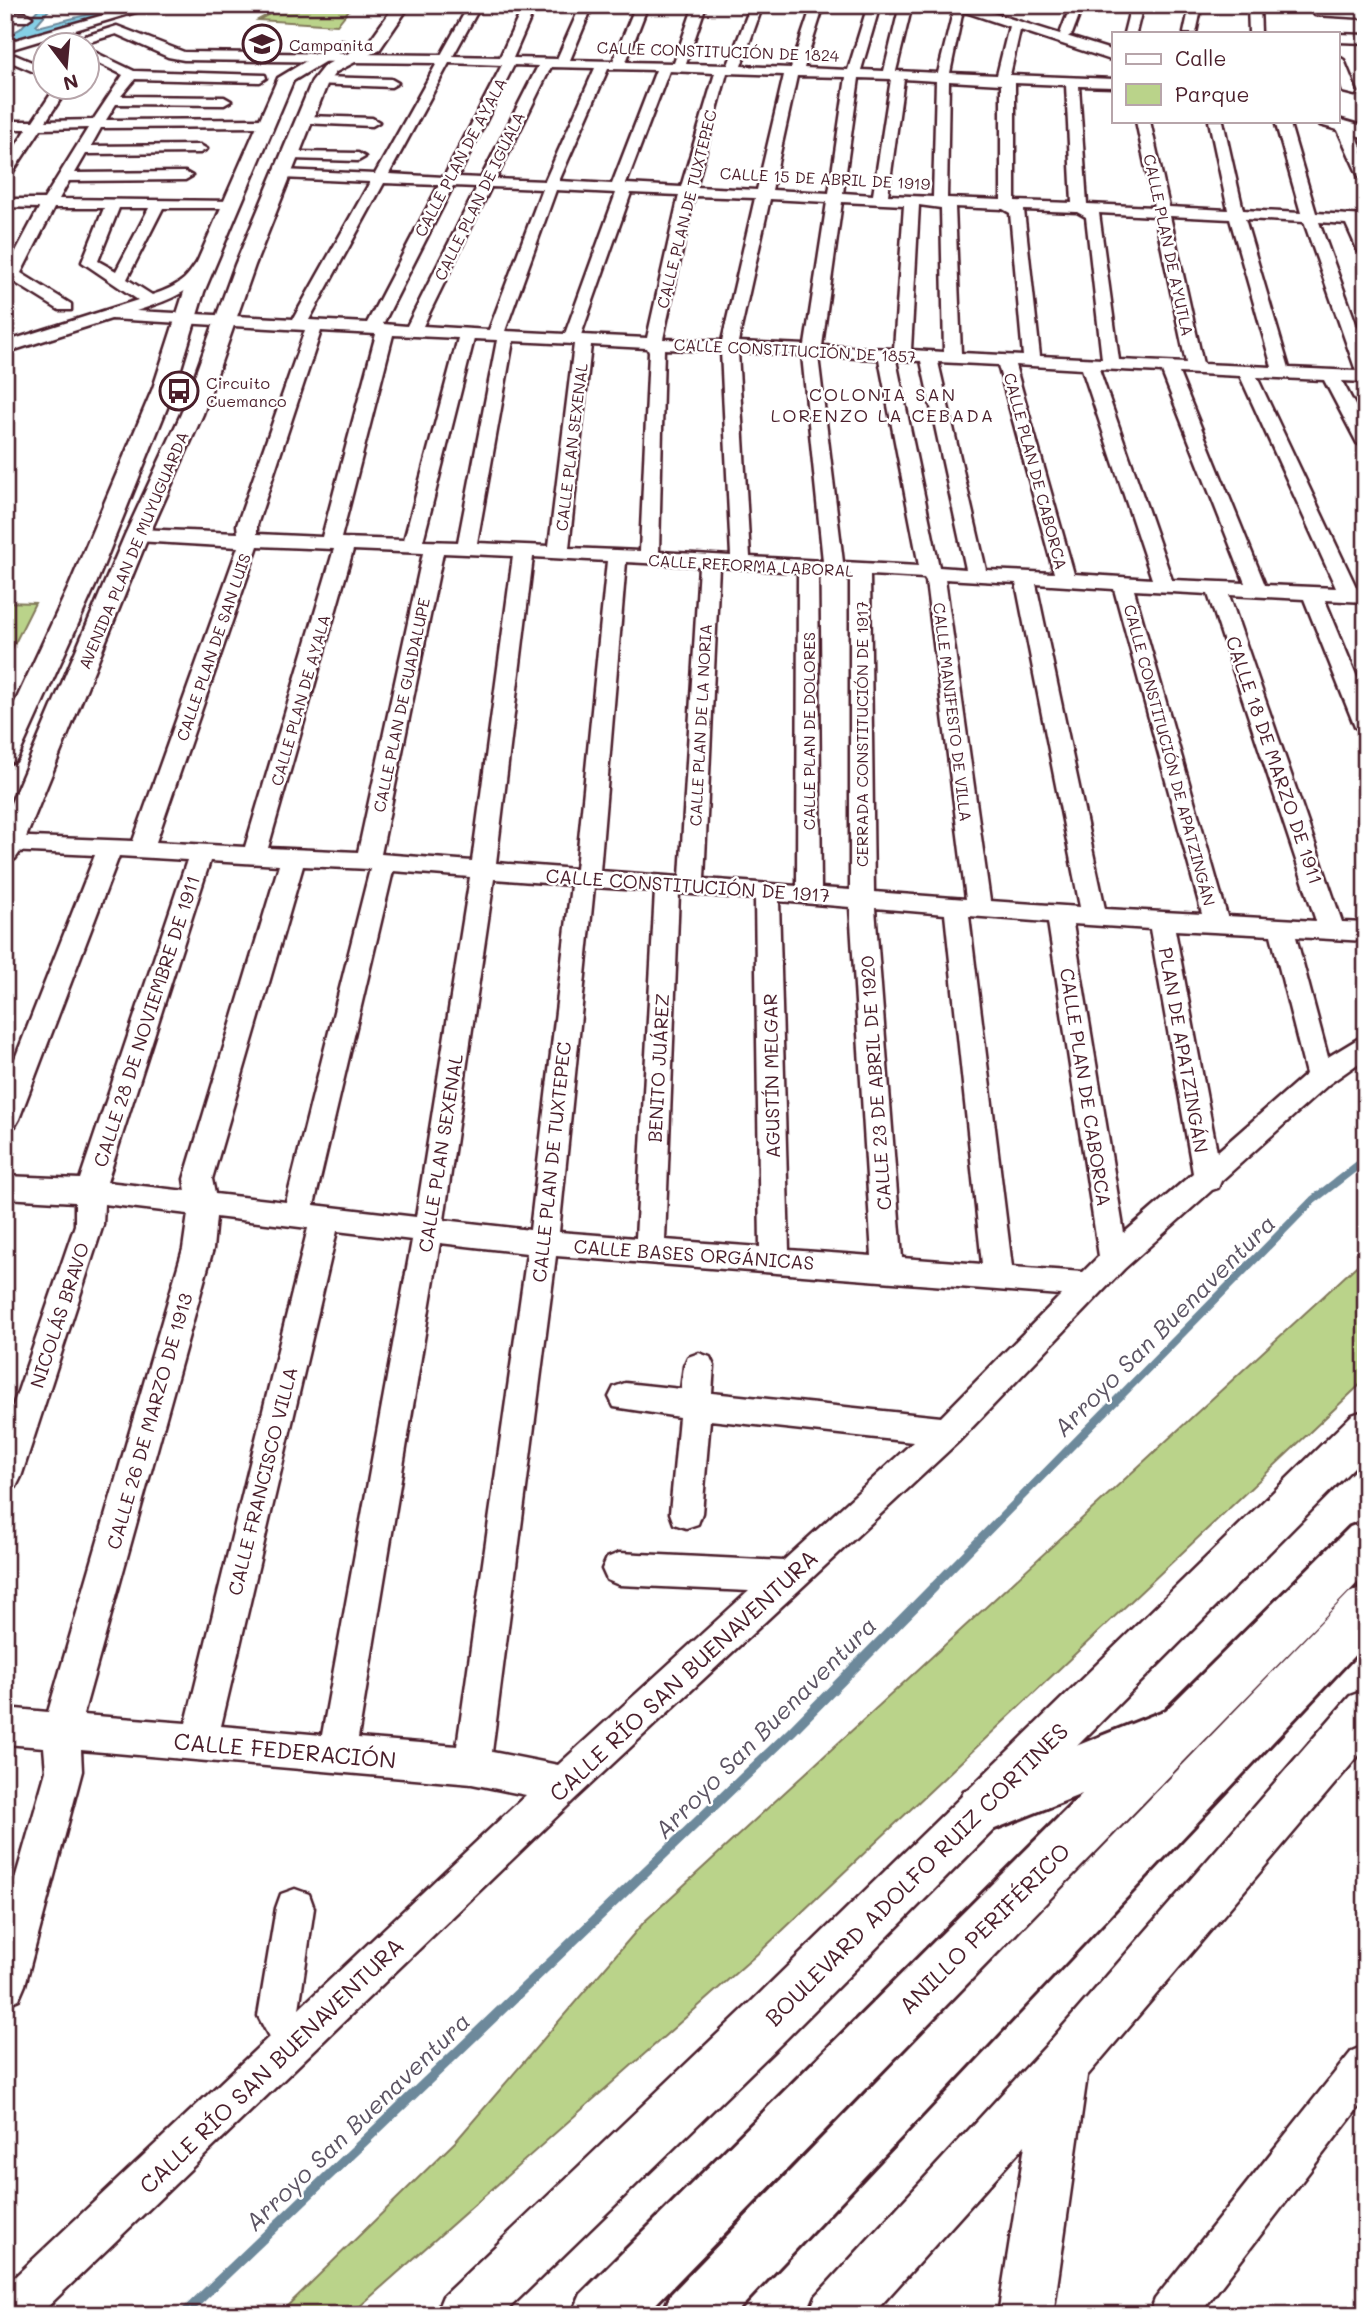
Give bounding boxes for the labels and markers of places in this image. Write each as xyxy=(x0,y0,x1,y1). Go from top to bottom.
school or university icon: Campanita xyxy=(241,23,283,65)
place label: Campanita xyxy=(289,34,374,55)
bus stop icon: Circuito Cuemanco xyxy=(158,370,200,412)
place label: Circuito Cuemanco xyxy=(206,372,287,411)

